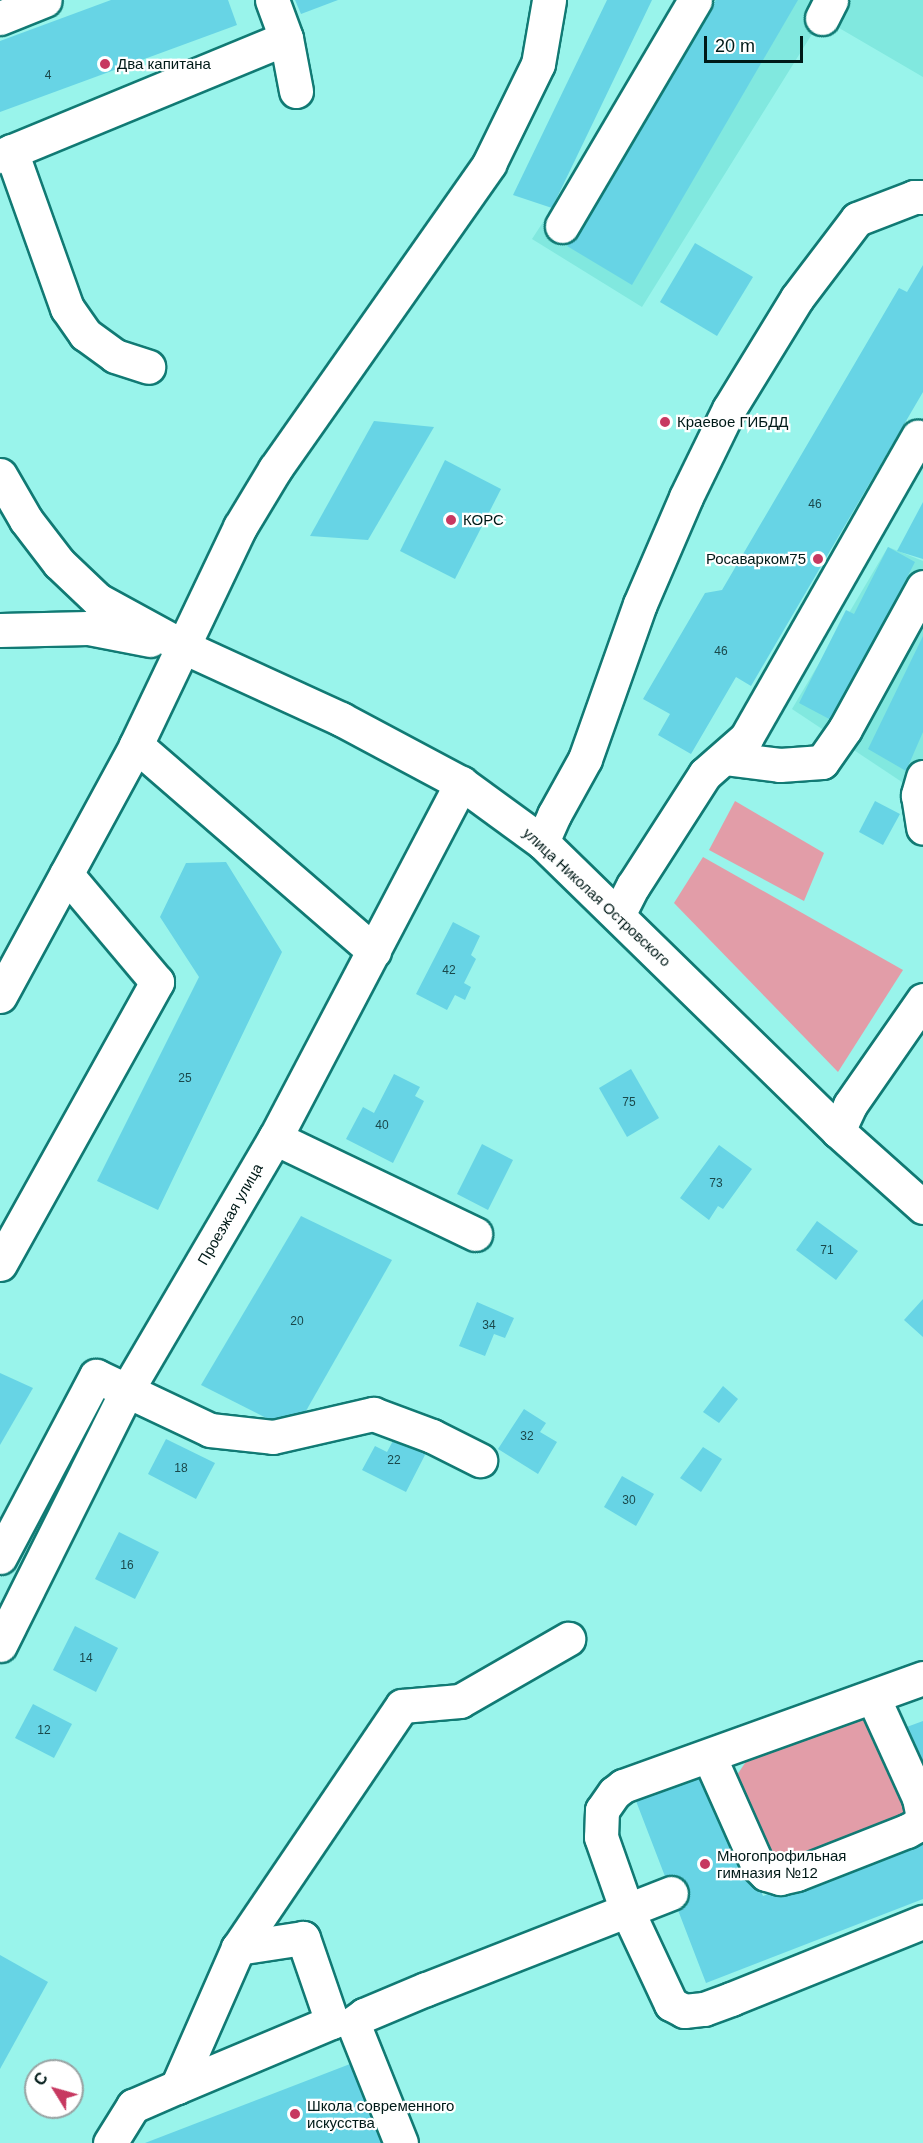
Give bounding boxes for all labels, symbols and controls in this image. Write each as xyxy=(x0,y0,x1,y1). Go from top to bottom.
scale bar xyxy=(707,24,806,62)
text: 20 m xyxy=(715,36,755,56)
place label: Два капитана xyxy=(117,55,211,73)
marker: Два капитана xyxy=(98,57,112,71)
house number: 4 xyxy=(45,69,51,83)
place label: Краевое ГИБДД xyxy=(677,413,788,431)
marker: Краевое ГИБДД xyxy=(658,415,672,429)
house number: 46 xyxy=(808,498,822,512)
place label: КОРС xyxy=(463,511,504,529)
marker: КОРС xyxy=(444,513,458,527)
place label: Росаварком75 xyxy=(706,550,806,568)
marker: Росаварком75 xyxy=(811,552,825,566)
house number: 46 xyxy=(714,645,728,659)
street label: улица Николая Островского xyxy=(519,824,675,970)
house number: 42 xyxy=(442,964,456,978)
house number: 25 xyxy=(178,1072,192,1086)
house number: 75 xyxy=(622,1096,636,1110)
house number: 40 xyxy=(375,1119,389,1133)
street label: Проезжая улица xyxy=(194,1160,266,1268)
house number: 73 xyxy=(709,1177,723,1191)
house number: 71 xyxy=(820,1244,834,1258)
house number: 20 xyxy=(290,1315,304,1329)
house number: 34 xyxy=(482,1319,496,1333)
house number: 32 xyxy=(520,1430,534,1444)
house number: 22 xyxy=(387,1454,401,1468)
house number: 18 xyxy=(174,1462,188,1476)
house number: 30 xyxy=(622,1494,636,1508)
house number: 16 xyxy=(120,1559,134,1573)
house number: 14 xyxy=(79,1652,93,1666)
house number: 12 xyxy=(37,1724,51,1738)
place label: Многопрофильная гимназия №12 xyxy=(717,1846,846,1881)
marker: Многопрофильная гимназия №12 xyxy=(698,1857,712,1871)
north arrow xyxy=(24,2059,84,2119)
text: С xyxy=(31,2069,51,2089)
place label: Школа современного искусства xyxy=(307,2096,454,2131)
marker: Школа современного искусства xyxy=(288,2107,302,2121)

